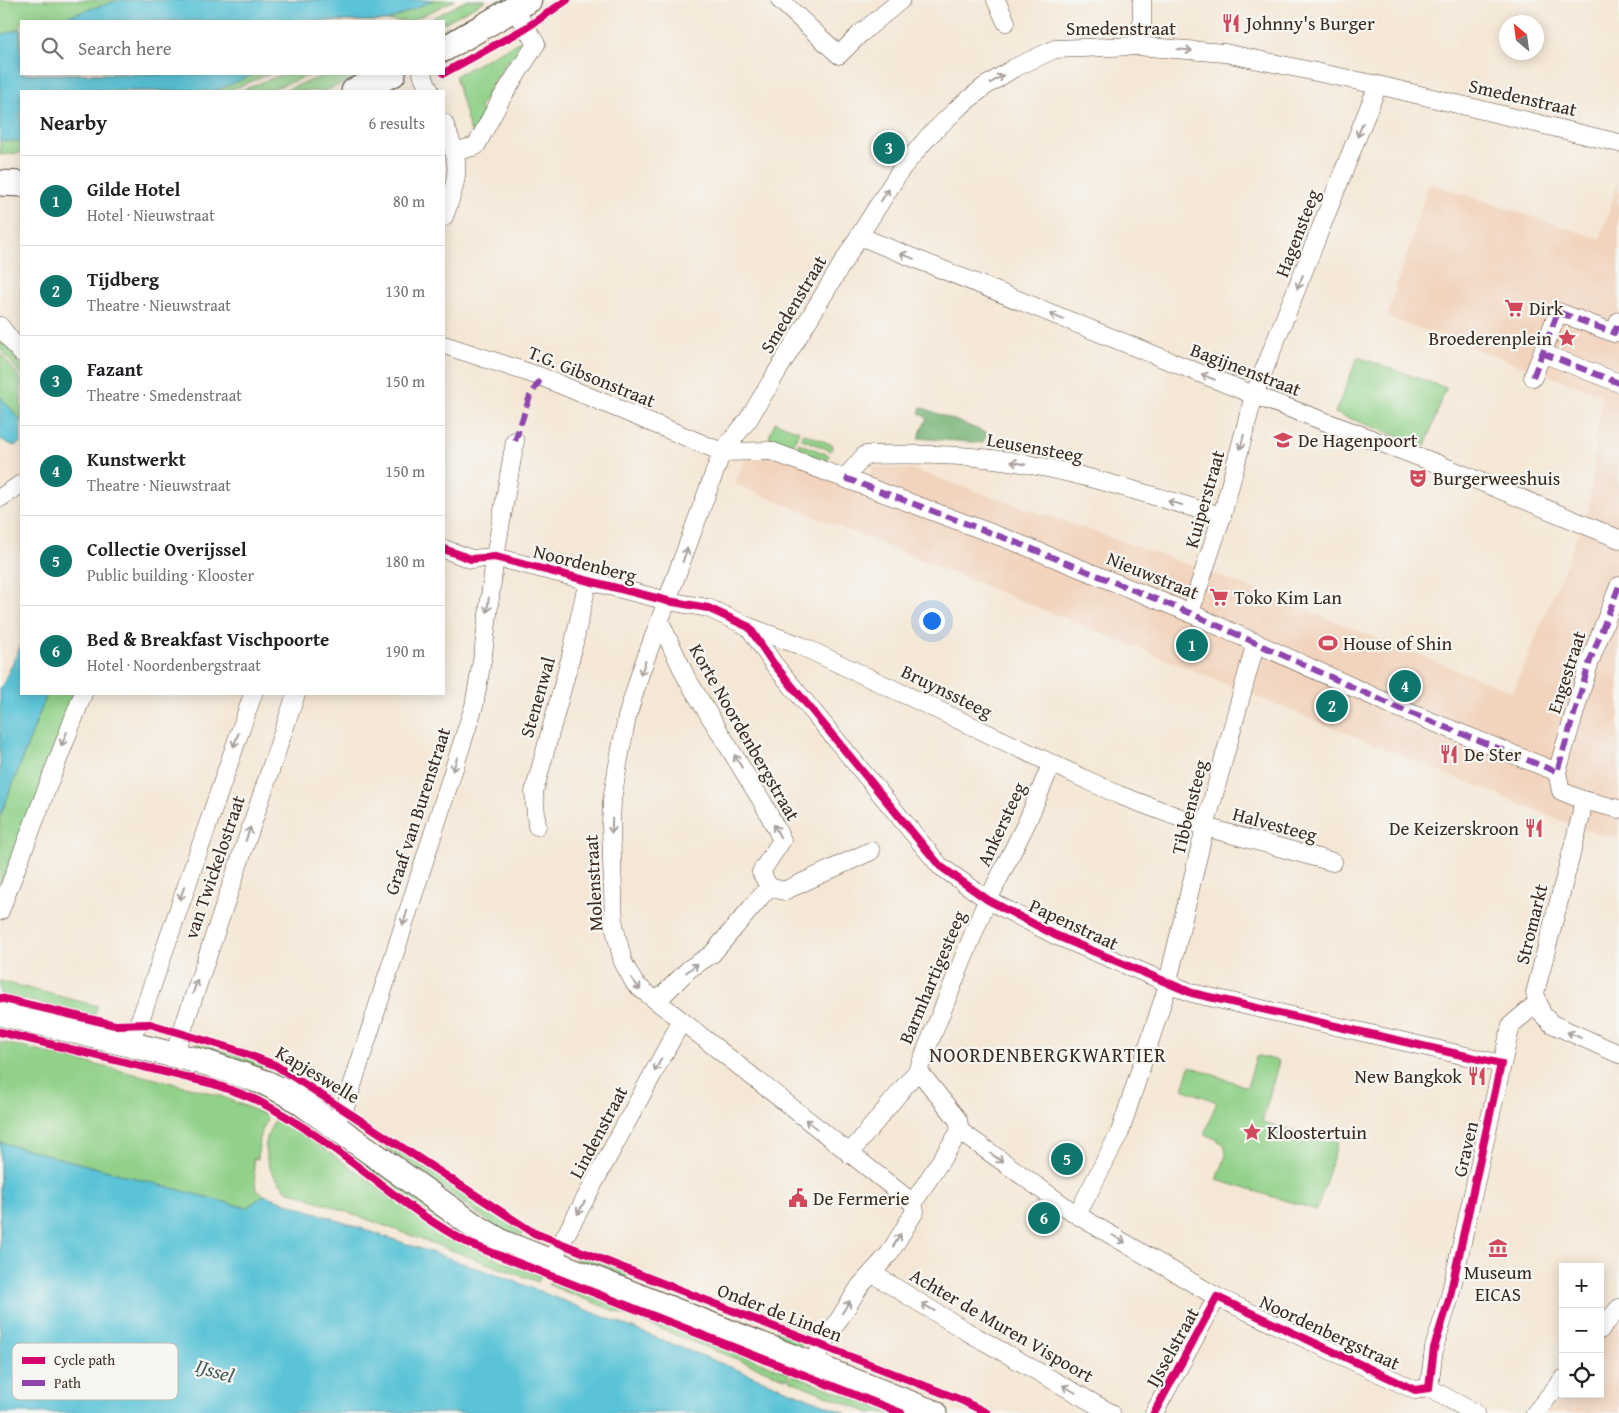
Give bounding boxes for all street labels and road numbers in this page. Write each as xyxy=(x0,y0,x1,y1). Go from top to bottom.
street label: Smedenstraat xyxy=(1066,14,1176,42)
street label: Smedenstraat xyxy=(1466,71,1580,123)
street label: Hagensteeg xyxy=(1267,184,1327,281)
street label: Smedenstraat xyxy=(753,249,833,358)
street label: Bagijnenstraat xyxy=(1187,335,1306,403)
street label: T.G. Gibsonstraat xyxy=(524,338,660,414)
street label: Leusensteeg xyxy=(985,425,1086,469)
street label: Kuiperstraat xyxy=(1177,447,1231,551)
street label: Noordenberg xyxy=(531,537,640,589)
street label: Nieuwstraat xyxy=(1103,544,1203,606)
street label: Engestraat xyxy=(1540,627,1593,717)
street label: Korte Noordenbergstraat xyxy=(683,638,807,826)
street label: Stenenwal xyxy=(512,653,562,741)
street label: Bruynssteeg xyxy=(897,657,998,725)
street label: Graaf van Burenstraat xyxy=(377,723,457,898)
street label: Tibbensteeg xyxy=(1164,756,1214,857)
street label: Ankersteeg xyxy=(969,777,1033,871)
street label: van Twickelostraat xyxy=(176,791,252,943)
street label: Halvesteeg xyxy=(1230,799,1321,849)
street label: Molenstraat xyxy=(576,834,610,932)
street label: Stromarkt xyxy=(1508,881,1555,967)
street label: Papenstraat xyxy=(1025,891,1124,957)
street label: Barmhartigesteeg xyxy=(891,905,973,1048)
street label: Kapjeswelle xyxy=(271,1038,365,1110)
street label: Lindenstraat xyxy=(562,1080,634,1183)
street label: Graven xyxy=(1445,1118,1485,1180)
street label: Achter de Muren Vispoort xyxy=(905,1261,1099,1389)
street label: Onder de Linden xyxy=(714,1275,847,1349)
street label: Noordenbergstraat xyxy=(1255,1287,1405,1377)
street label: IJsselstraat xyxy=(1138,1302,1206,1392)

